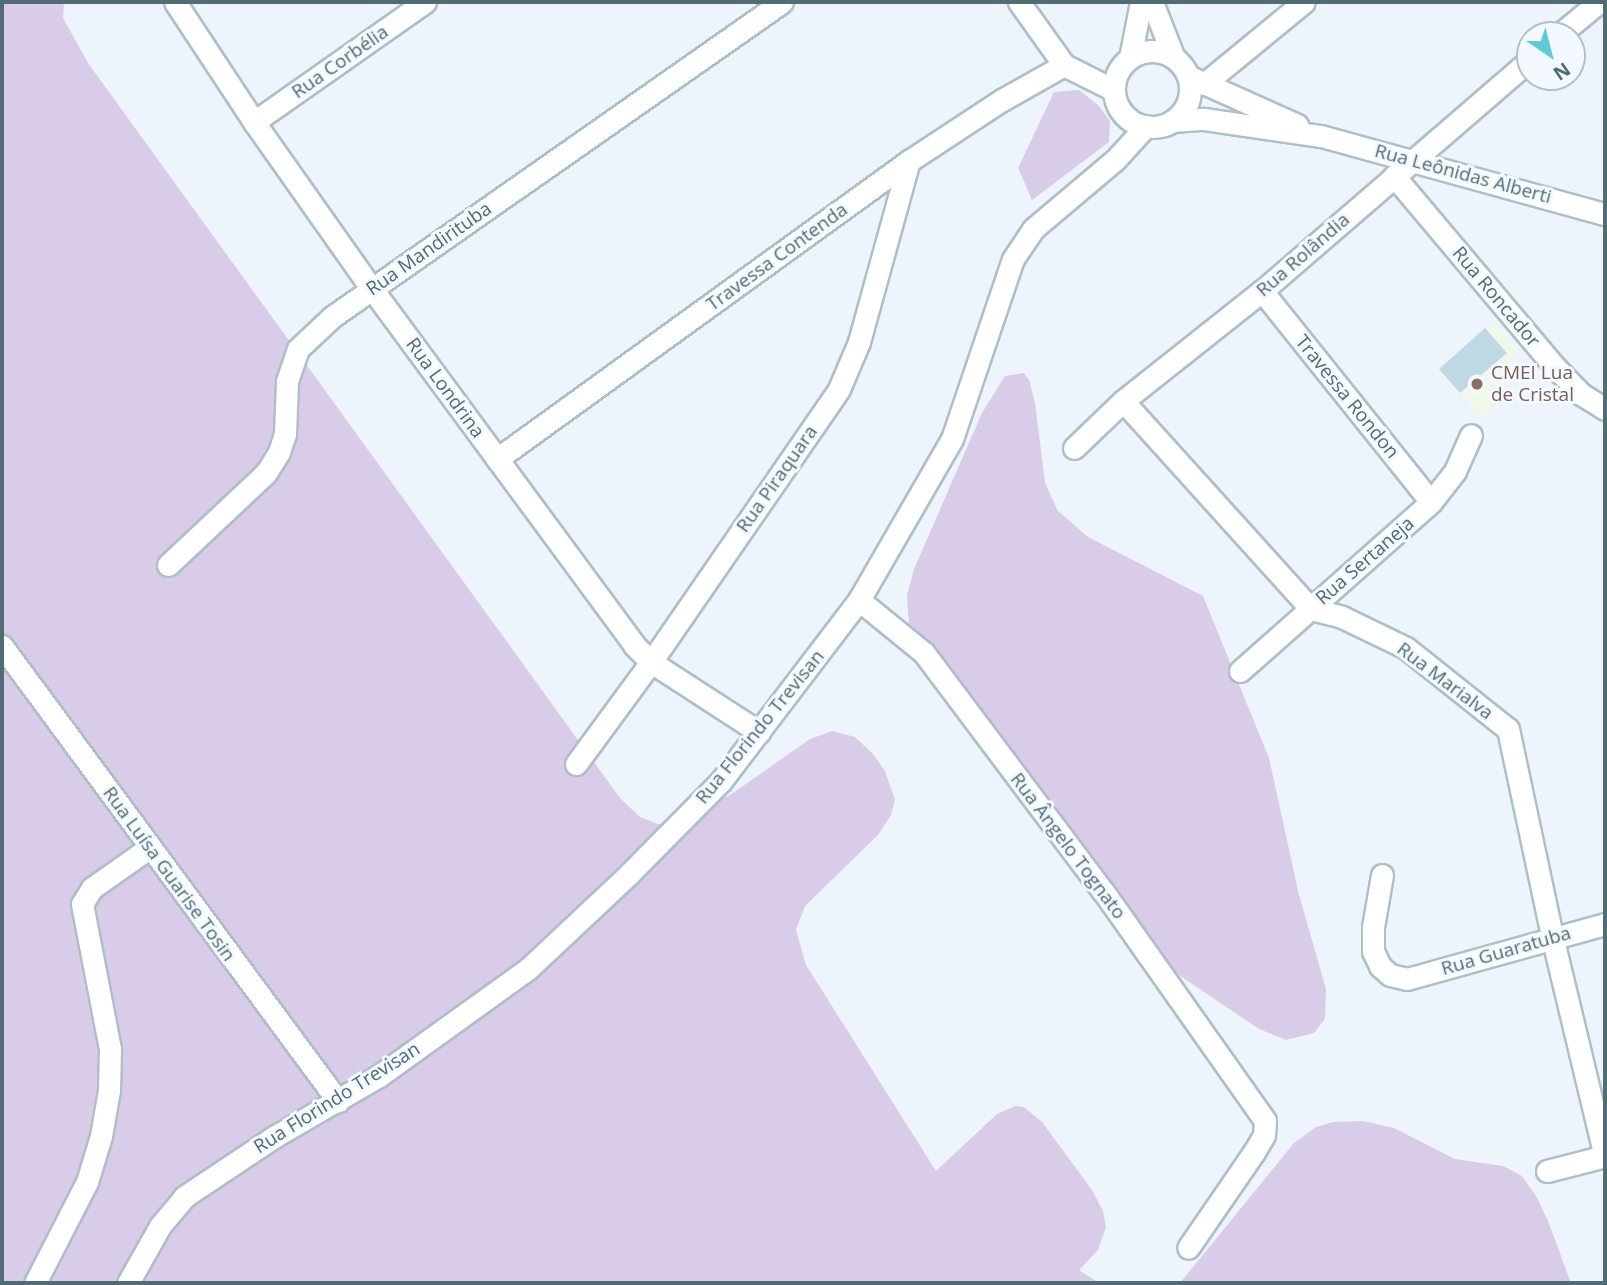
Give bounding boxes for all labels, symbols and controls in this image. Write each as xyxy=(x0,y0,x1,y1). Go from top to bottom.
street label: Rua Corbélia xyxy=(287,20,393,104)
north arrow xyxy=(1516,21,1586,91)
text: N xyxy=(1548,56,1576,87)
street label: Rua Leônidas Alberti xyxy=(1372,139,1554,209)
street label: Rua Mandirituba xyxy=(362,197,496,301)
street label: Travessa Contenda xyxy=(702,198,852,316)
street label: Rua Rolândia xyxy=(1252,208,1354,302)
street label: Rua Roncador xyxy=(1447,242,1545,352)
street label: Travessa Rondon xyxy=(1290,331,1404,463)
street label: Rua Londrina xyxy=(401,333,489,443)
place label: CMEI Lua de Cristal xyxy=(1491,362,1574,406)
marker: CMEI Lua de Cristal xyxy=(1469,376,1485,392)
street label: Rua Piraquara xyxy=(732,421,822,537)
street label: Rua Sertaneja xyxy=(1311,512,1419,610)
street label: Rua Marialva xyxy=(1392,637,1498,725)
street label: Rua Florindo Trevisan xyxy=(691,645,829,809)
street label: Rua Ângelo Tognato xyxy=(1006,768,1130,924)
street label: Rua Luísa Guarise Tosin xyxy=(98,782,240,966)
street label: Rua Guaratuba xyxy=(1439,922,1573,980)
street label: Rua Florindo Trevisan xyxy=(250,1038,424,1158)

